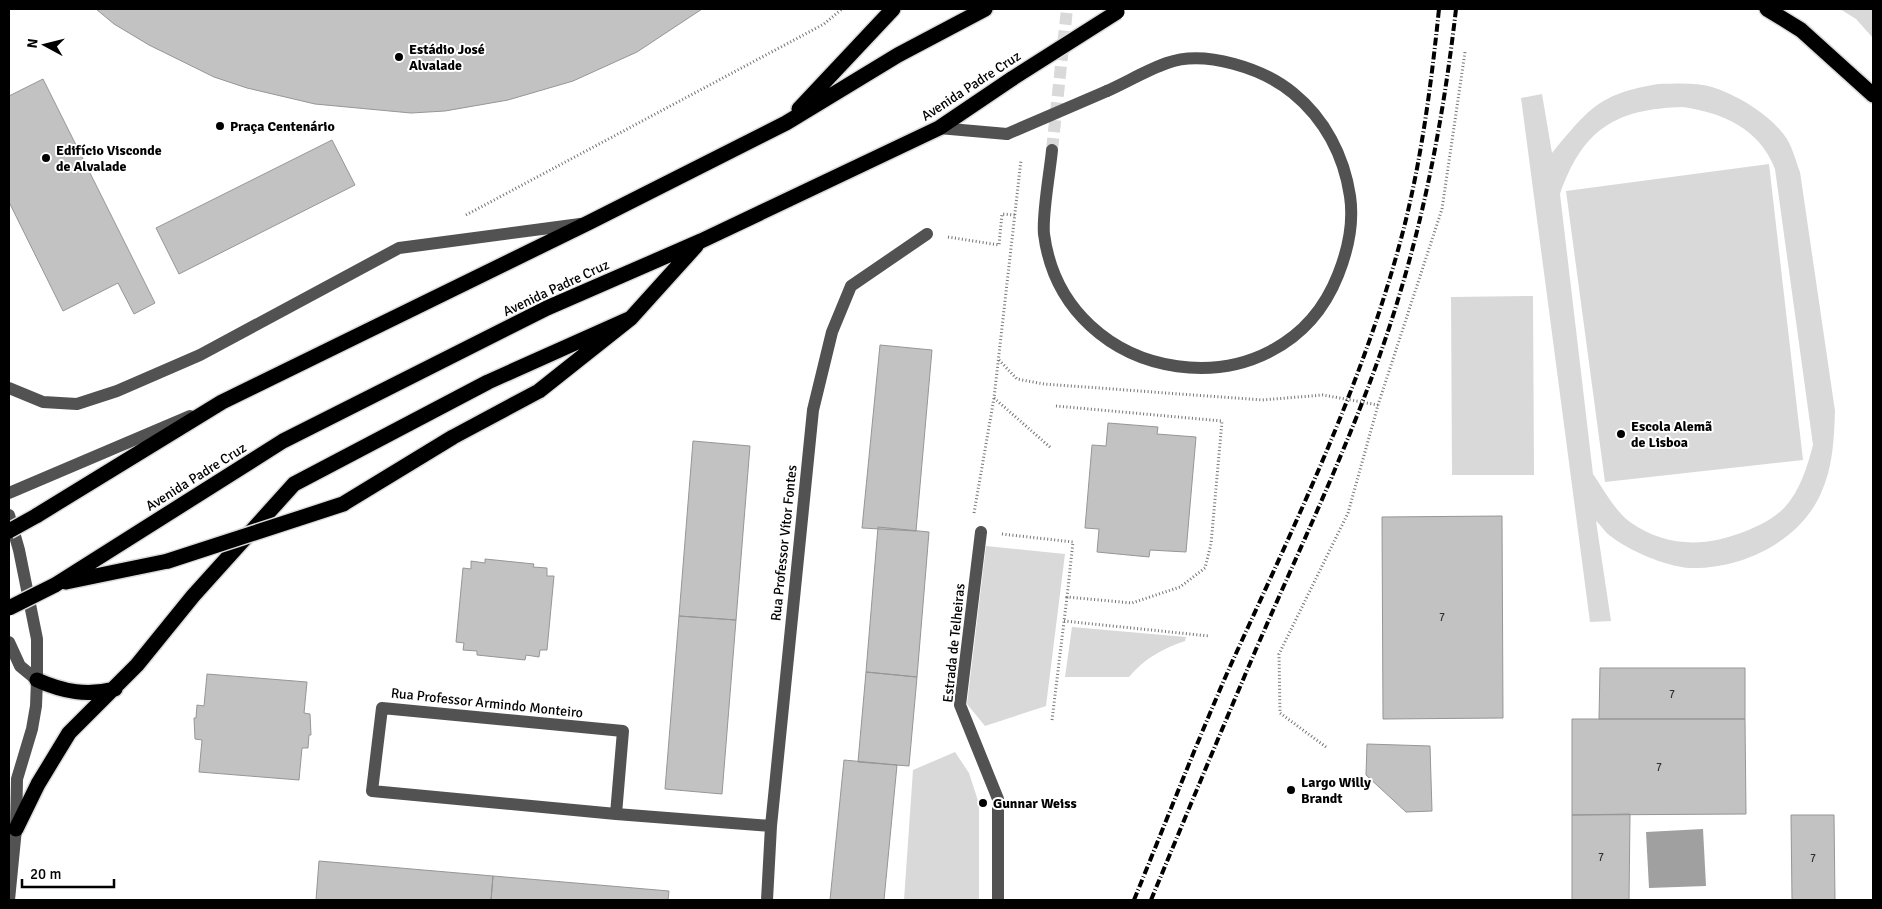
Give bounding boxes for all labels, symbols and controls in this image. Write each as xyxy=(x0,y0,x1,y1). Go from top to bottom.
north arrow xyxy=(20,20,70,70)
text: N xyxy=(24,38,42,49)
place label: Estádio José Alvalade xyxy=(409,41,485,74)
street label: Avenida Padre Cruz xyxy=(918,48,1024,124)
marker: Estádio José Alvalade xyxy=(393,51,405,63)
place label: Praça Centenário xyxy=(230,118,335,135)
marker: Praça Centenário xyxy=(214,120,226,132)
place label: Edifício Visconde de Alvalade xyxy=(56,142,162,175)
marker: Edifício Visconde de Alvalade xyxy=(40,152,52,164)
street label: Avenida Padre Cruz xyxy=(500,256,612,320)
place label: Escola Alemã de Lisboa xyxy=(1631,418,1712,451)
marker: Escola Alemã de Lisboa xyxy=(1615,428,1627,440)
street label: Avenida Padre Cruz xyxy=(143,439,249,515)
street label: Rua Professor Vítor Fontes xyxy=(767,464,801,622)
street label: Estrada de Telheiras xyxy=(939,583,969,703)
house number: 7 xyxy=(1439,611,1445,624)
street label: Rua Professor Armindo Monteiro xyxy=(390,684,584,722)
house number: 7 xyxy=(1669,688,1675,701)
house number: 7 xyxy=(1656,761,1662,774)
place label: Largo Willy Brandt xyxy=(1301,774,1371,807)
marker: Largo Willy Brandt xyxy=(1285,784,1297,796)
place label: Gunnar Weiss xyxy=(993,795,1077,812)
marker: Gunnar Weiss xyxy=(977,797,989,809)
house number: 7 xyxy=(1598,851,1604,864)
house number: 7 xyxy=(1810,852,1816,865)
scale bar xyxy=(22,856,115,888)
text: 20 m xyxy=(30,865,61,883)

